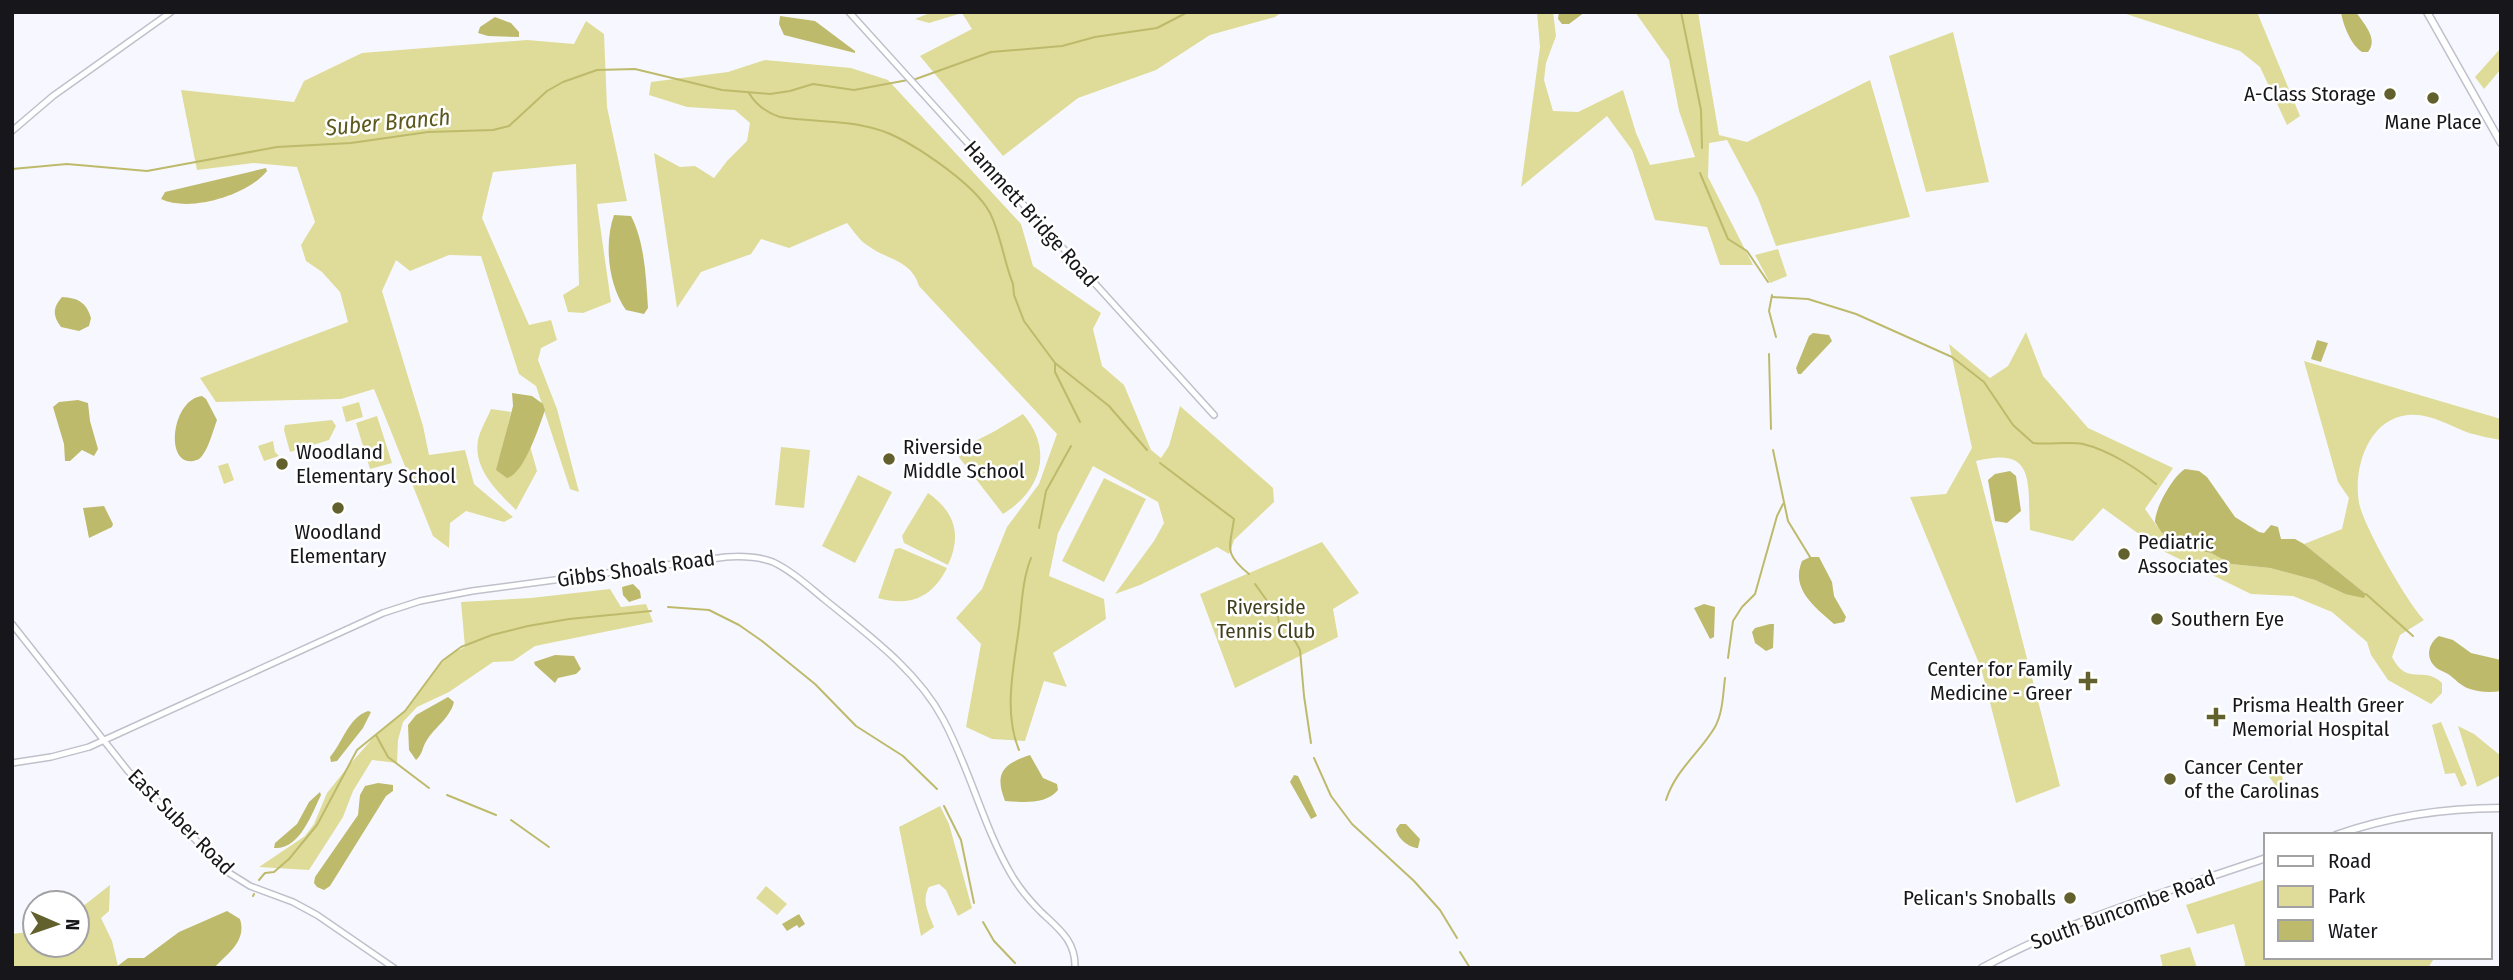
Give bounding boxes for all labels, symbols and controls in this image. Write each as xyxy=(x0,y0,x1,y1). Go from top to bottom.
place label: A-Class Storage xyxy=(2244,81,2376,107)
marker: A-Class Storage xyxy=(2382,86,2398,102)
marker: Mane Place xyxy=(2425,90,2441,106)
water label: Suber Branch xyxy=(323,103,452,141)
place label: Mane Place xyxy=(2384,109,2482,135)
street label: Hammett Bridge Road xyxy=(958,135,1104,293)
place label: Riverside Middle School xyxy=(903,434,1025,484)
place label: Woodland Elementary School xyxy=(296,439,456,489)
marker: Riverside Middle School xyxy=(881,451,897,467)
marker: Woodland Elementary School xyxy=(274,456,290,472)
marker: Woodland Elementary xyxy=(330,500,346,516)
place label: Woodland Elementary xyxy=(290,519,387,569)
place label: Pediatric Associates xyxy=(2138,529,2228,579)
street label: Gibbs Shoals Road xyxy=(555,545,717,593)
marker: Pediatric Associates xyxy=(2116,546,2132,562)
park label: Riverside Tennis Club xyxy=(1217,594,1315,644)
place label: Southern Eye xyxy=(2171,606,2284,632)
marker: Southern Eye xyxy=(2149,611,2165,627)
place label: Center for Family Medicine - Greer xyxy=(1927,656,2073,706)
marker: Center for Family Medicine - Greer xyxy=(2078,671,2098,691)
place label: Prisma Health Greer Memorial Hospital xyxy=(2232,692,2404,742)
marker: Prisma Health Greer Memorial Hospital xyxy=(2206,707,2226,727)
place label: Cancer Center of the Carolinas xyxy=(2184,754,2319,804)
street label: East Suber Road xyxy=(123,764,239,880)
marker: Cancer Center of the Carolinas xyxy=(2162,771,2178,787)
legend xyxy=(2264,833,2492,959)
text: Road xyxy=(2328,848,2372,874)
street label: South Buncombe Road xyxy=(2027,864,2219,956)
text: Park xyxy=(2328,883,2366,909)
place label: Pelican's Snoballs xyxy=(1903,885,2056,911)
north arrow xyxy=(21,889,91,959)
marker: Pelican's Snoballs xyxy=(2062,890,2078,906)
text: N xyxy=(61,918,84,931)
text: Water xyxy=(2328,918,2378,944)

